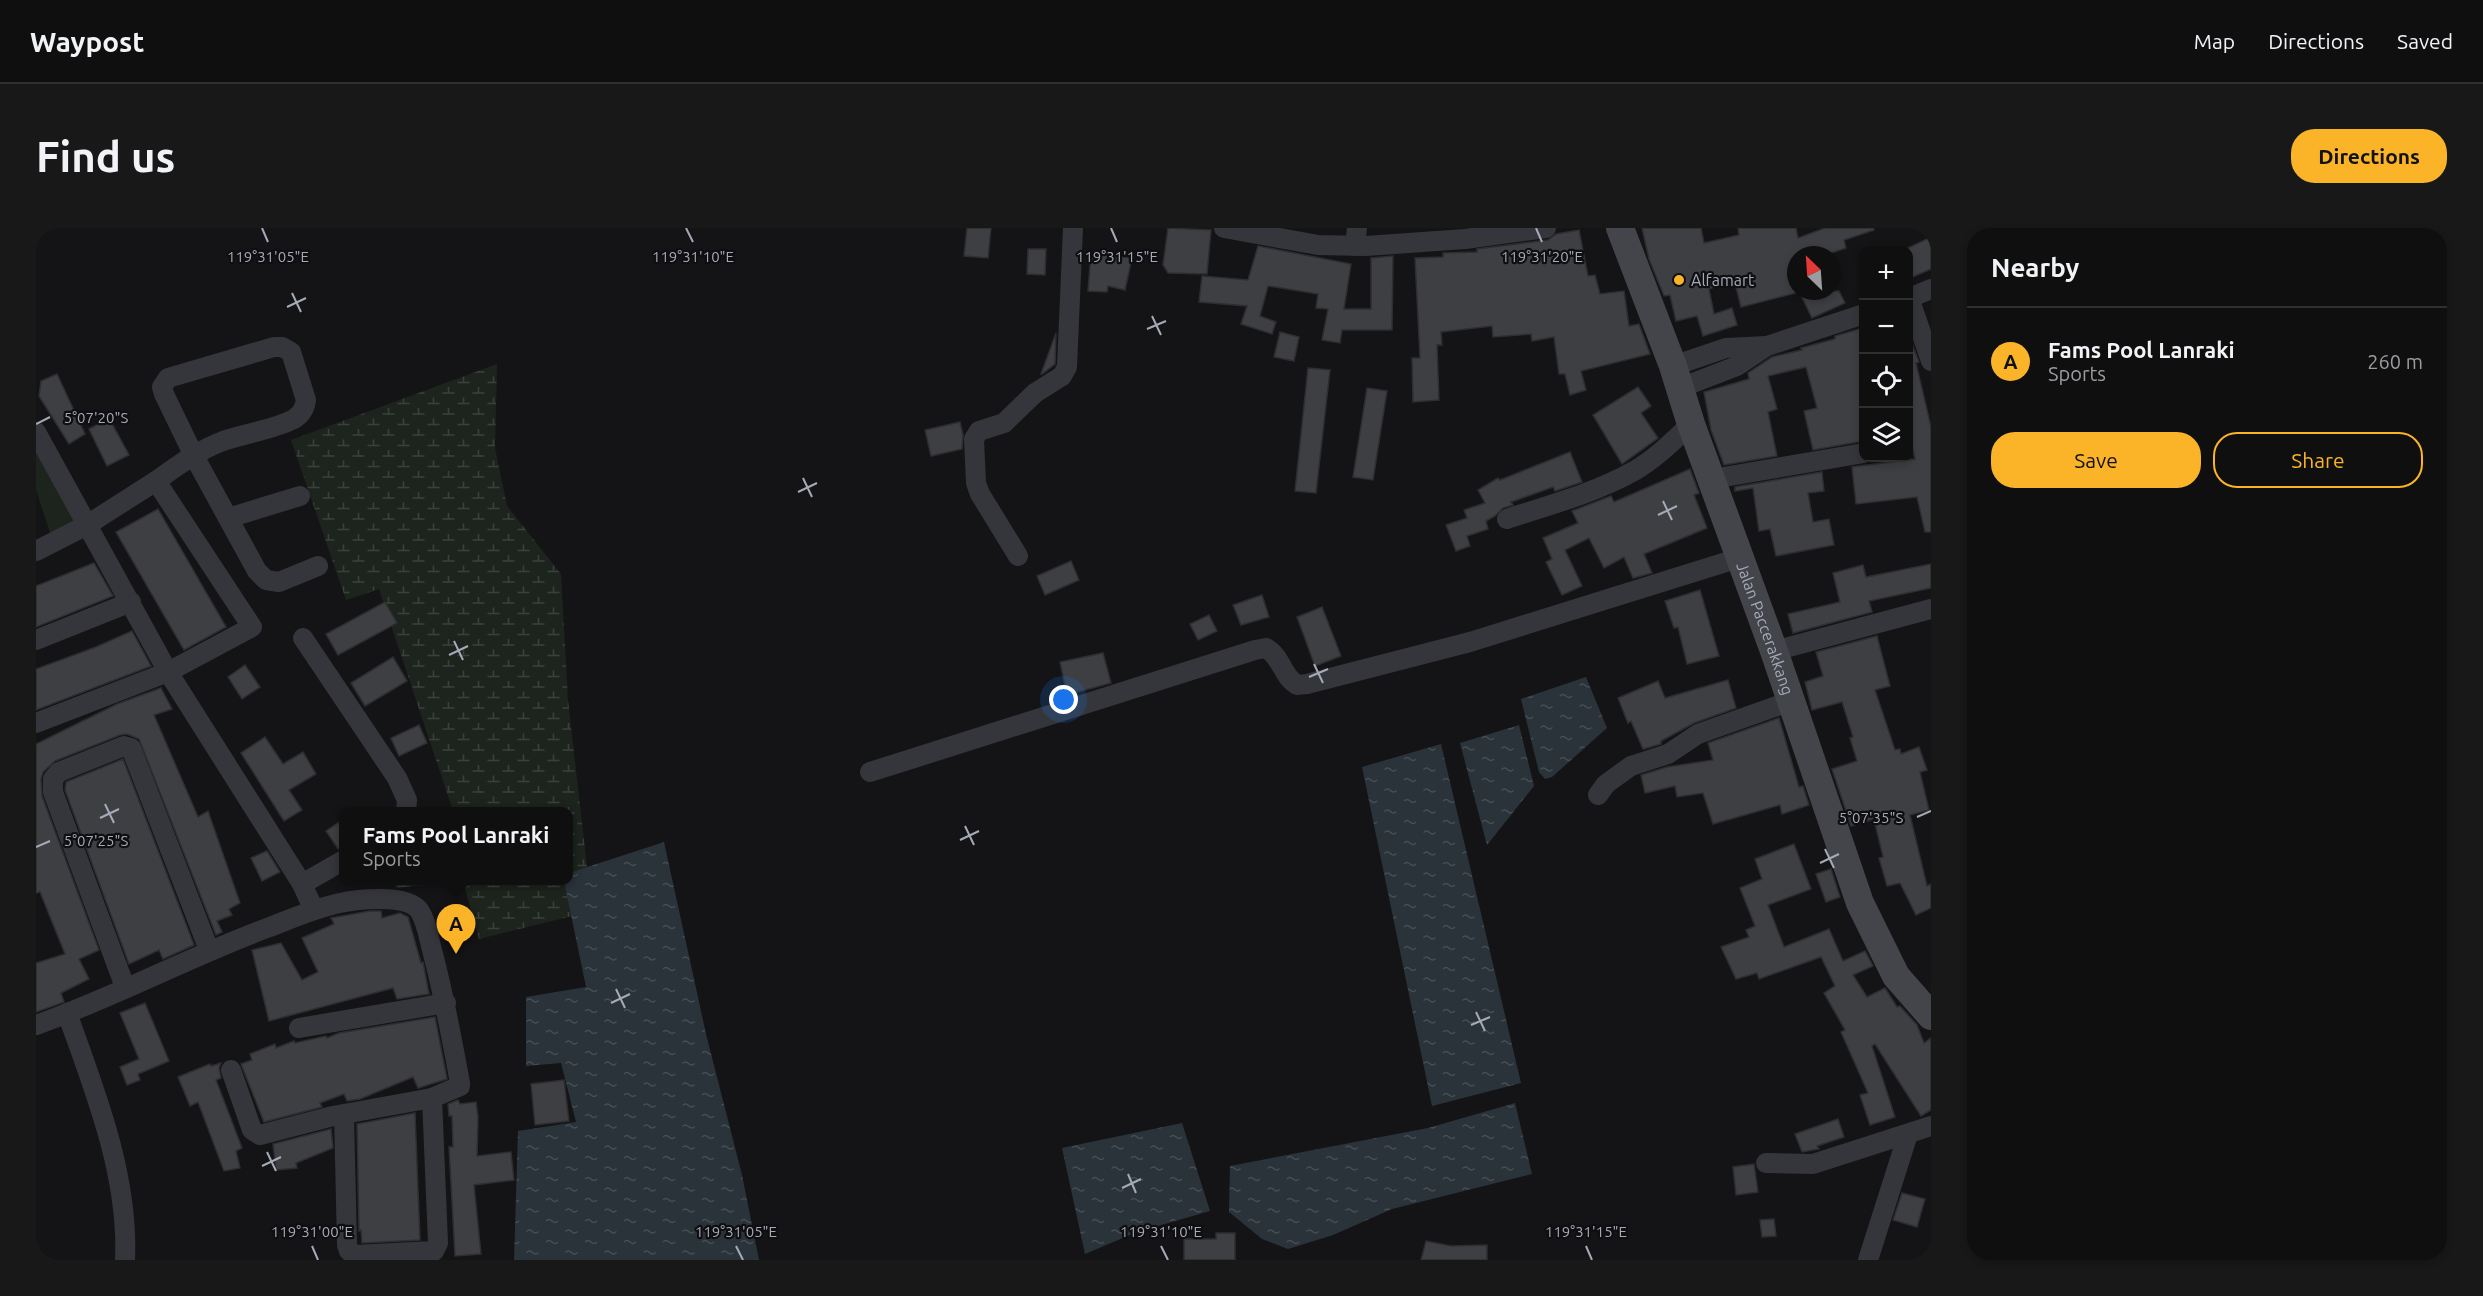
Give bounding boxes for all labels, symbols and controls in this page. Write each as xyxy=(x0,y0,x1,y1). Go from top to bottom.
text: Waypost xyxy=(30,26,144,57)
text: Map xyxy=(2194,29,2235,53)
text: Directions xyxy=(2268,29,2364,53)
text: Saved xyxy=(2397,29,2453,53)
button: Directions xyxy=(2291,129,2447,183)
text: Find us xyxy=(36,133,175,180)
north arrow xyxy=(1787,246,1841,300)
map controls xyxy=(1859,246,1913,462)
button: + xyxy=(1859,246,1913,300)
text: 119°31'05"E xyxy=(227,248,309,265)
text: 119°31'10"E xyxy=(652,248,734,265)
text: 119°31'15"E xyxy=(1076,248,1158,265)
text: 119°31'20"E xyxy=(1501,248,1583,265)
text: Nearby xyxy=(1991,253,2079,282)
place label: Alfamart xyxy=(1691,271,1755,289)
marker: Alfamart xyxy=(1672,273,1686,287)
button: − xyxy=(1859,300,1913,354)
text: Fams Pool Lanraki xyxy=(2048,337,2235,362)
text: A xyxy=(2003,350,2018,373)
text: 260 m xyxy=(2367,350,2423,373)
button: locate xyxy=(1859,354,1913,408)
text: Sports xyxy=(2048,362,2106,385)
button: layers xyxy=(1859,408,1913,462)
text: 5°07'20"S xyxy=(64,409,128,426)
button: Save xyxy=(1991,432,2201,488)
button: Share xyxy=(2213,432,2423,488)
street label: Jalan Paccerakkang xyxy=(1733,559,1797,697)
your location xyxy=(1049,685,1078,714)
popup xyxy=(339,807,573,885)
text: 5°07'35"S xyxy=(1839,809,1903,826)
text: Fams Pool Lanraki xyxy=(363,822,549,847)
text: 5°07'25"S xyxy=(64,832,128,849)
text: Sports xyxy=(363,847,421,870)
pin: A xyxy=(436,904,476,954)
text: 119°31'00"E xyxy=(271,1223,353,1240)
text: 119°31'05"E xyxy=(695,1223,777,1240)
text: 119°31'10"E xyxy=(1120,1223,1202,1240)
text: 119°31'15"E xyxy=(1545,1223,1627,1240)

